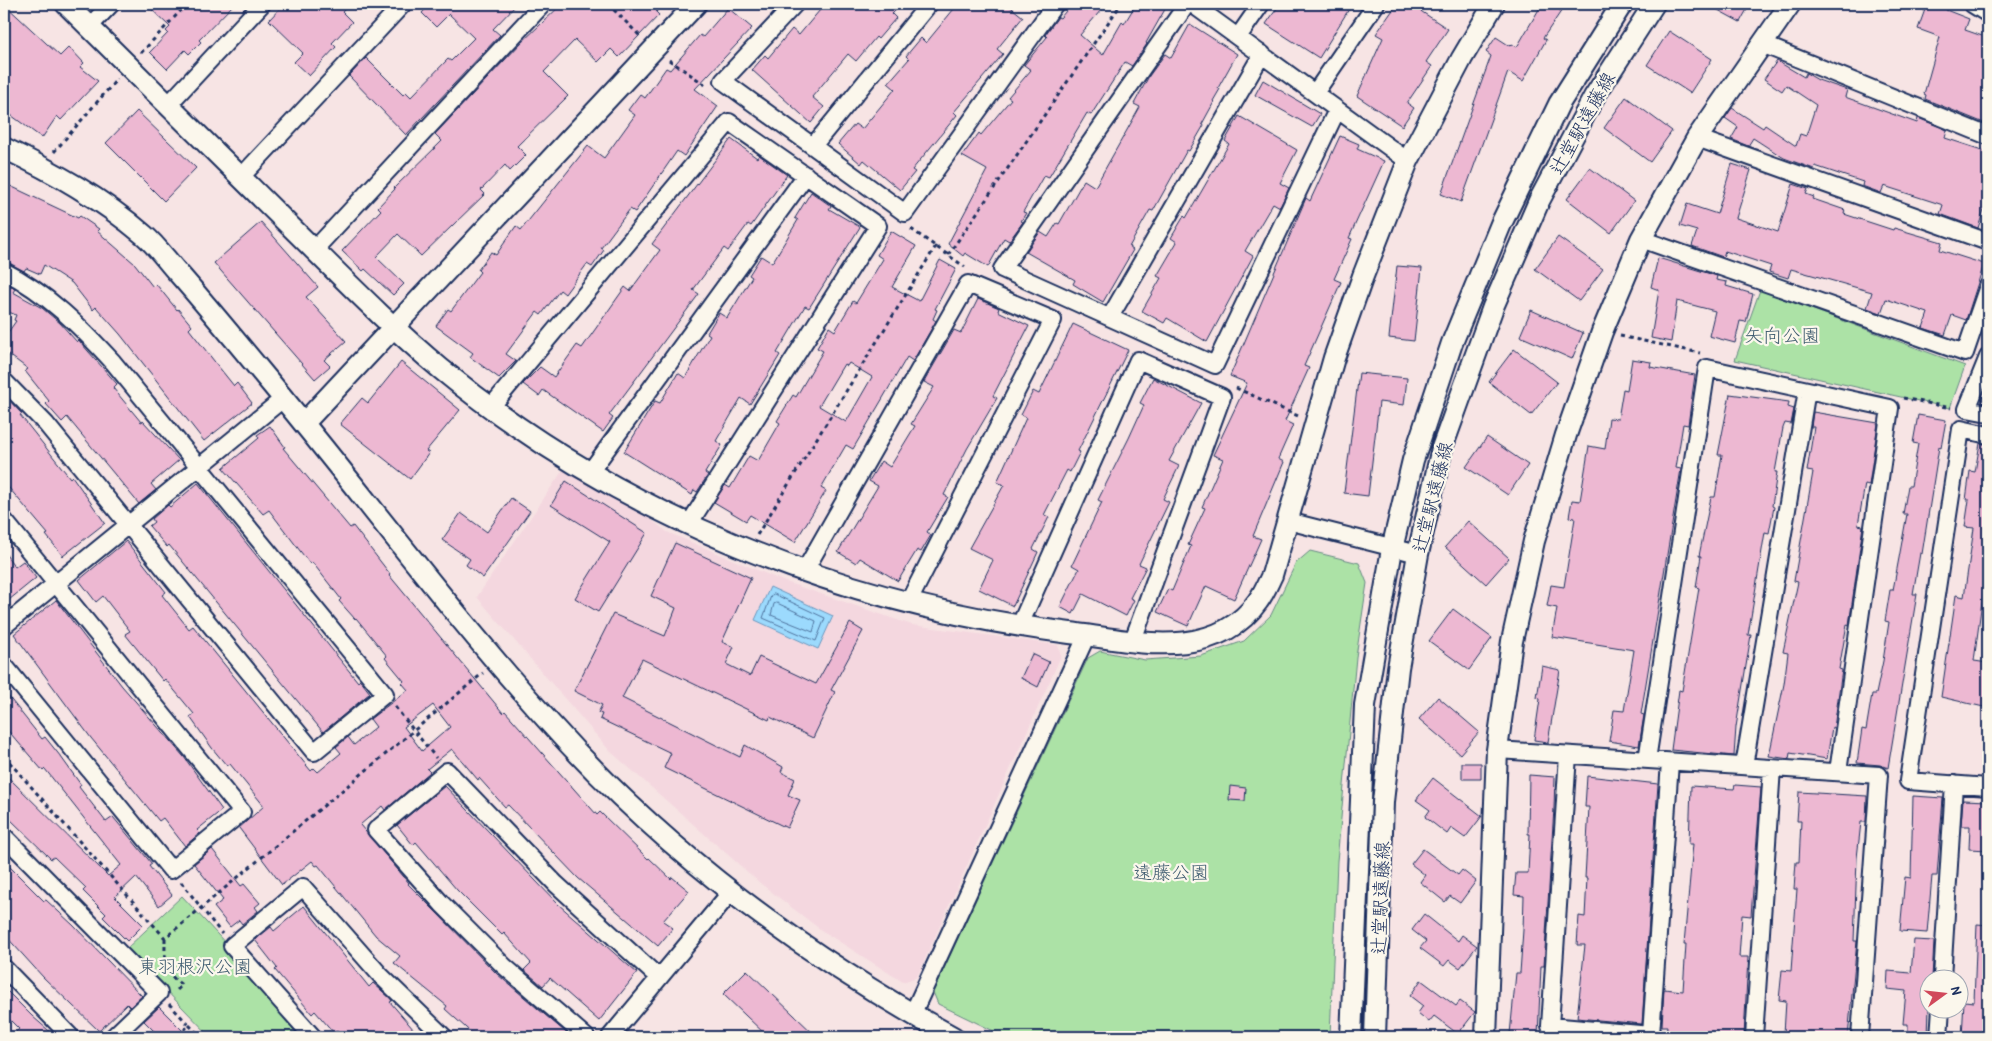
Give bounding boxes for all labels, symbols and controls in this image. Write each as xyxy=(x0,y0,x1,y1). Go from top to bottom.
street label: 辻堂駅遠藤線 xyxy=(1543,67,1621,179)
park label: 矢向公園 xyxy=(1744,322,1820,348)
street label: 辻堂駅遠藤線 xyxy=(1406,439,1458,555)
street label: 辻堂駅遠藤線 xyxy=(1365,841,1395,955)
park label: 遠藤公園 xyxy=(1133,859,1209,885)
park label: 東羽根沢公園 xyxy=(138,953,252,979)
north arrow xyxy=(1920,968,1970,1018)
text: N xyxy=(1947,984,1967,997)

